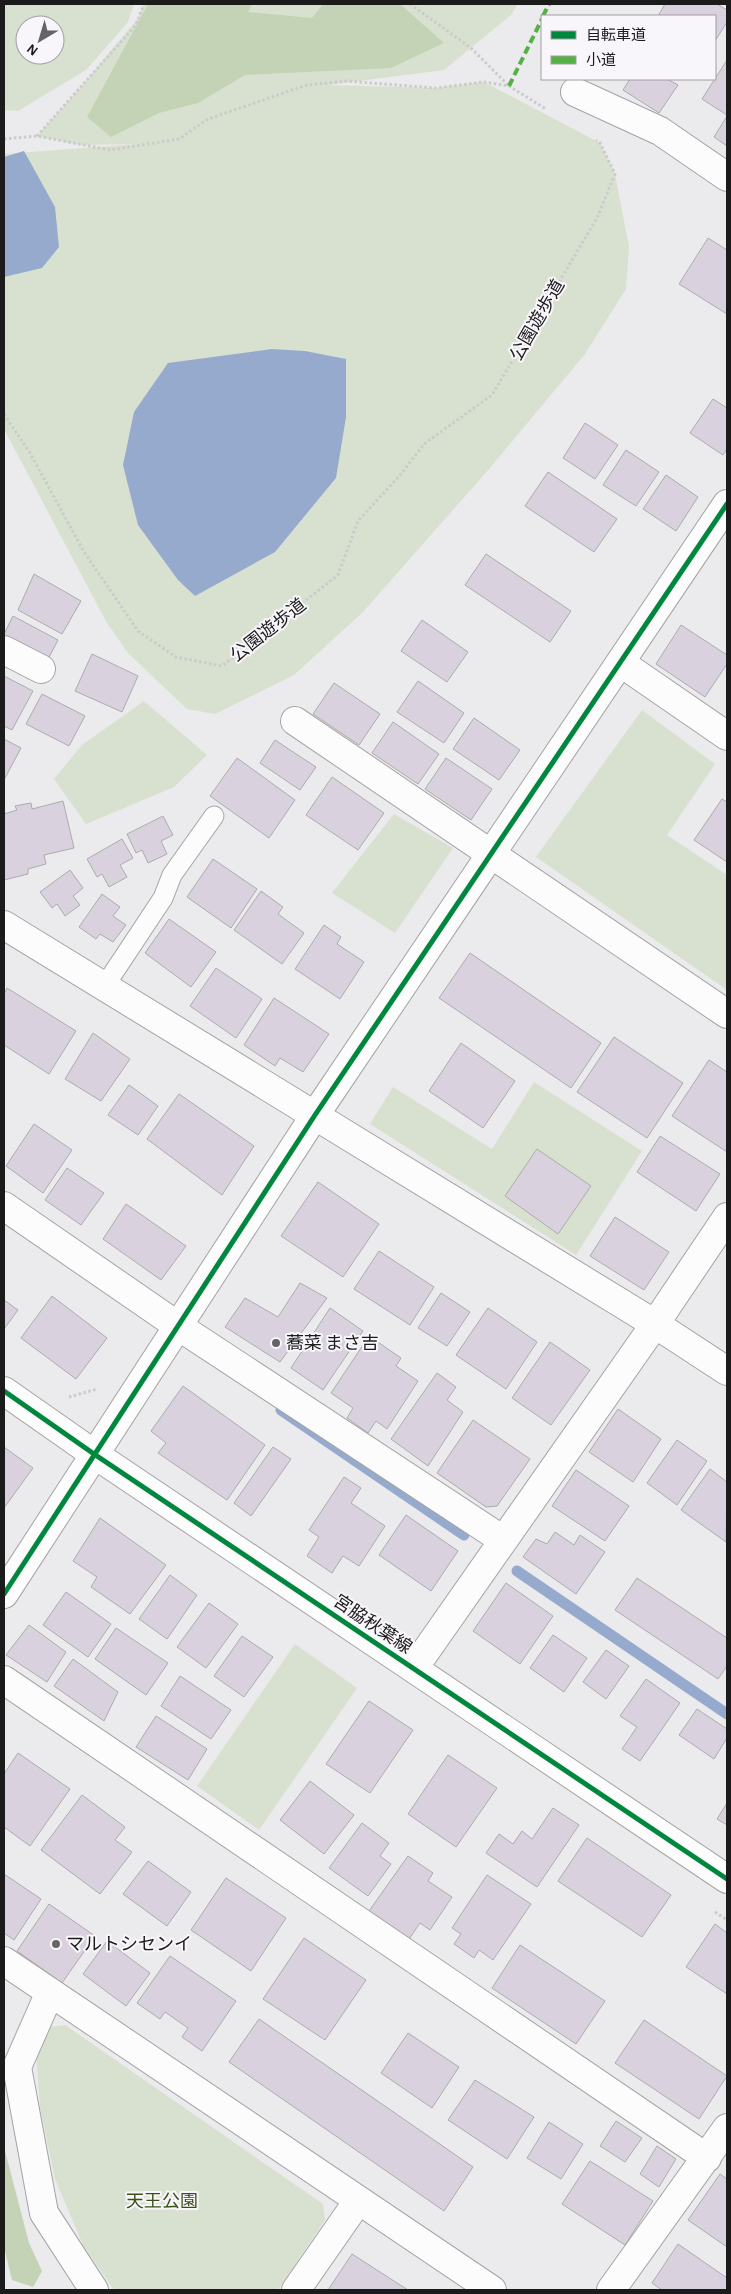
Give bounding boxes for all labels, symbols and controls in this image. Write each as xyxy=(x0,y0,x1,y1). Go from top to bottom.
north arrow xyxy=(15,15,65,65)
legend xyxy=(541,15,716,80)
text: 自転車道 xyxy=(586,27,646,43)
text: N xyxy=(24,41,41,58)
text: 小道 xyxy=(586,52,616,68)
street label: 公園遊歩道 xyxy=(506,276,568,364)
street label: 公園遊歩道 xyxy=(226,594,310,666)
place label: 蕎菜 まさ吉 xyxy=(286,1334,379,1353)
marker: 蕎菜 まさ吉 xyxy=(270,1337,282,1349)
street label: 宮脇秋葉線 xyxy=(330,1591,416,1657)
place label: マルトシセンイ xyxy=(66,1935,192,1954)
marker: マルトシセンイ xyxy=(50,1938,62,1950)
park label: 天王公園 xyxy=(126,2192,198,2211)

